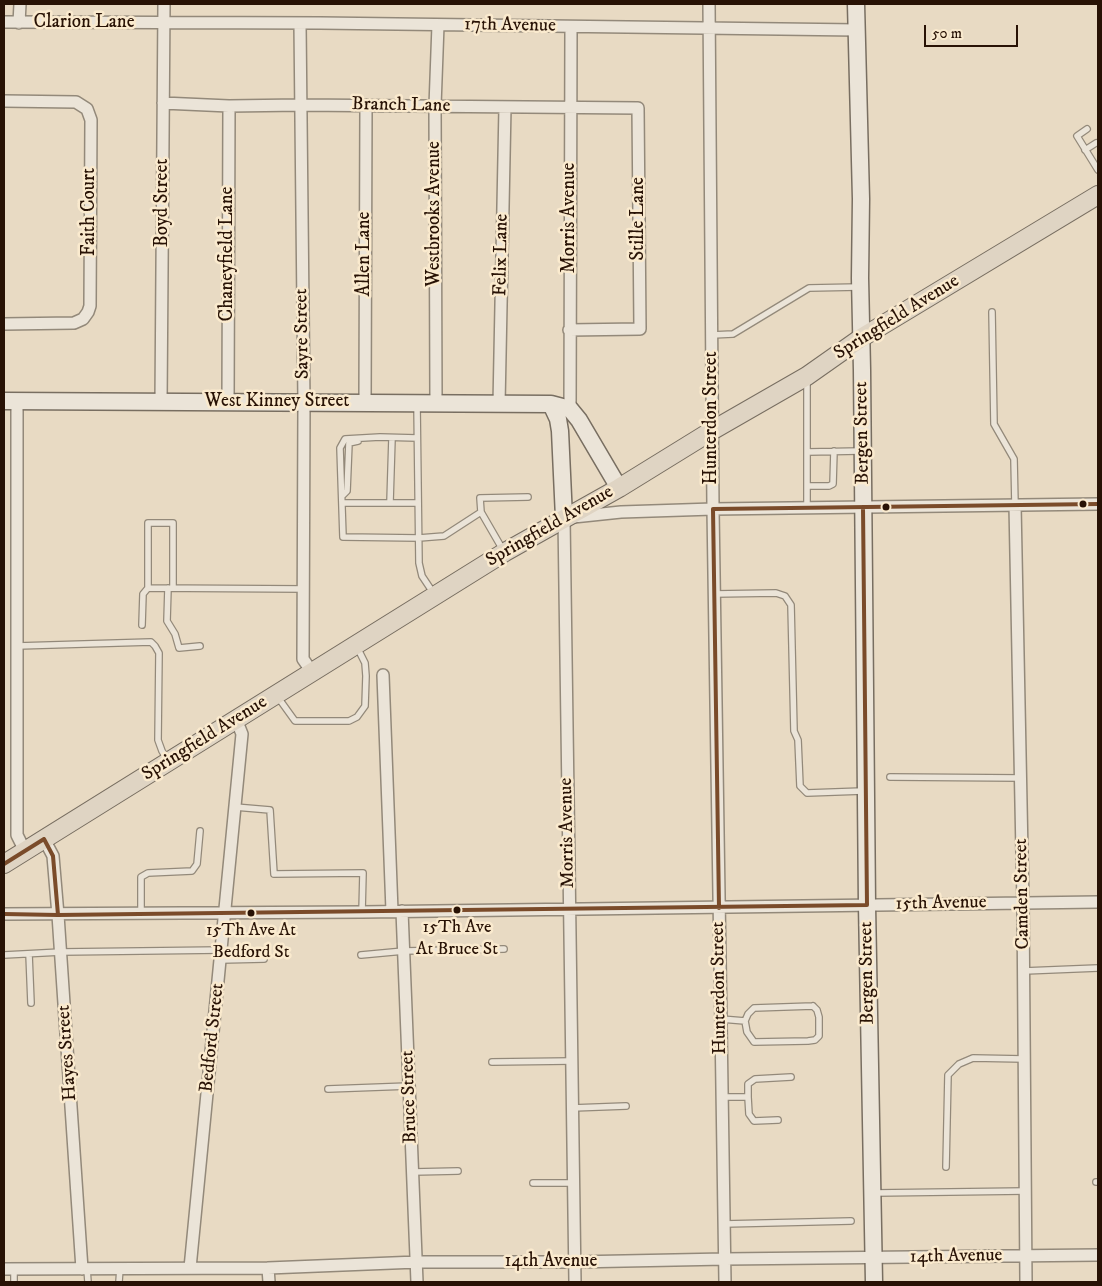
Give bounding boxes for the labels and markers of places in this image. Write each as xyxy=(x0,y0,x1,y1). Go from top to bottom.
unlabelled marker xyxy=(1078,499,1088,509)
unlabelled marker xyxy=(881,502,891,512)
marker: 15Th Ave At Bruce St xyxy=(452,905,462,915)
marker: 15Th Ave At Bedford St xyxy=(246,908,256,918)
place label: 15Th Ave At Bruce St xyxy=(416,917,498,960)
place label: 15Th Ave At Bedford St xyxy=(206,920,296,962)

